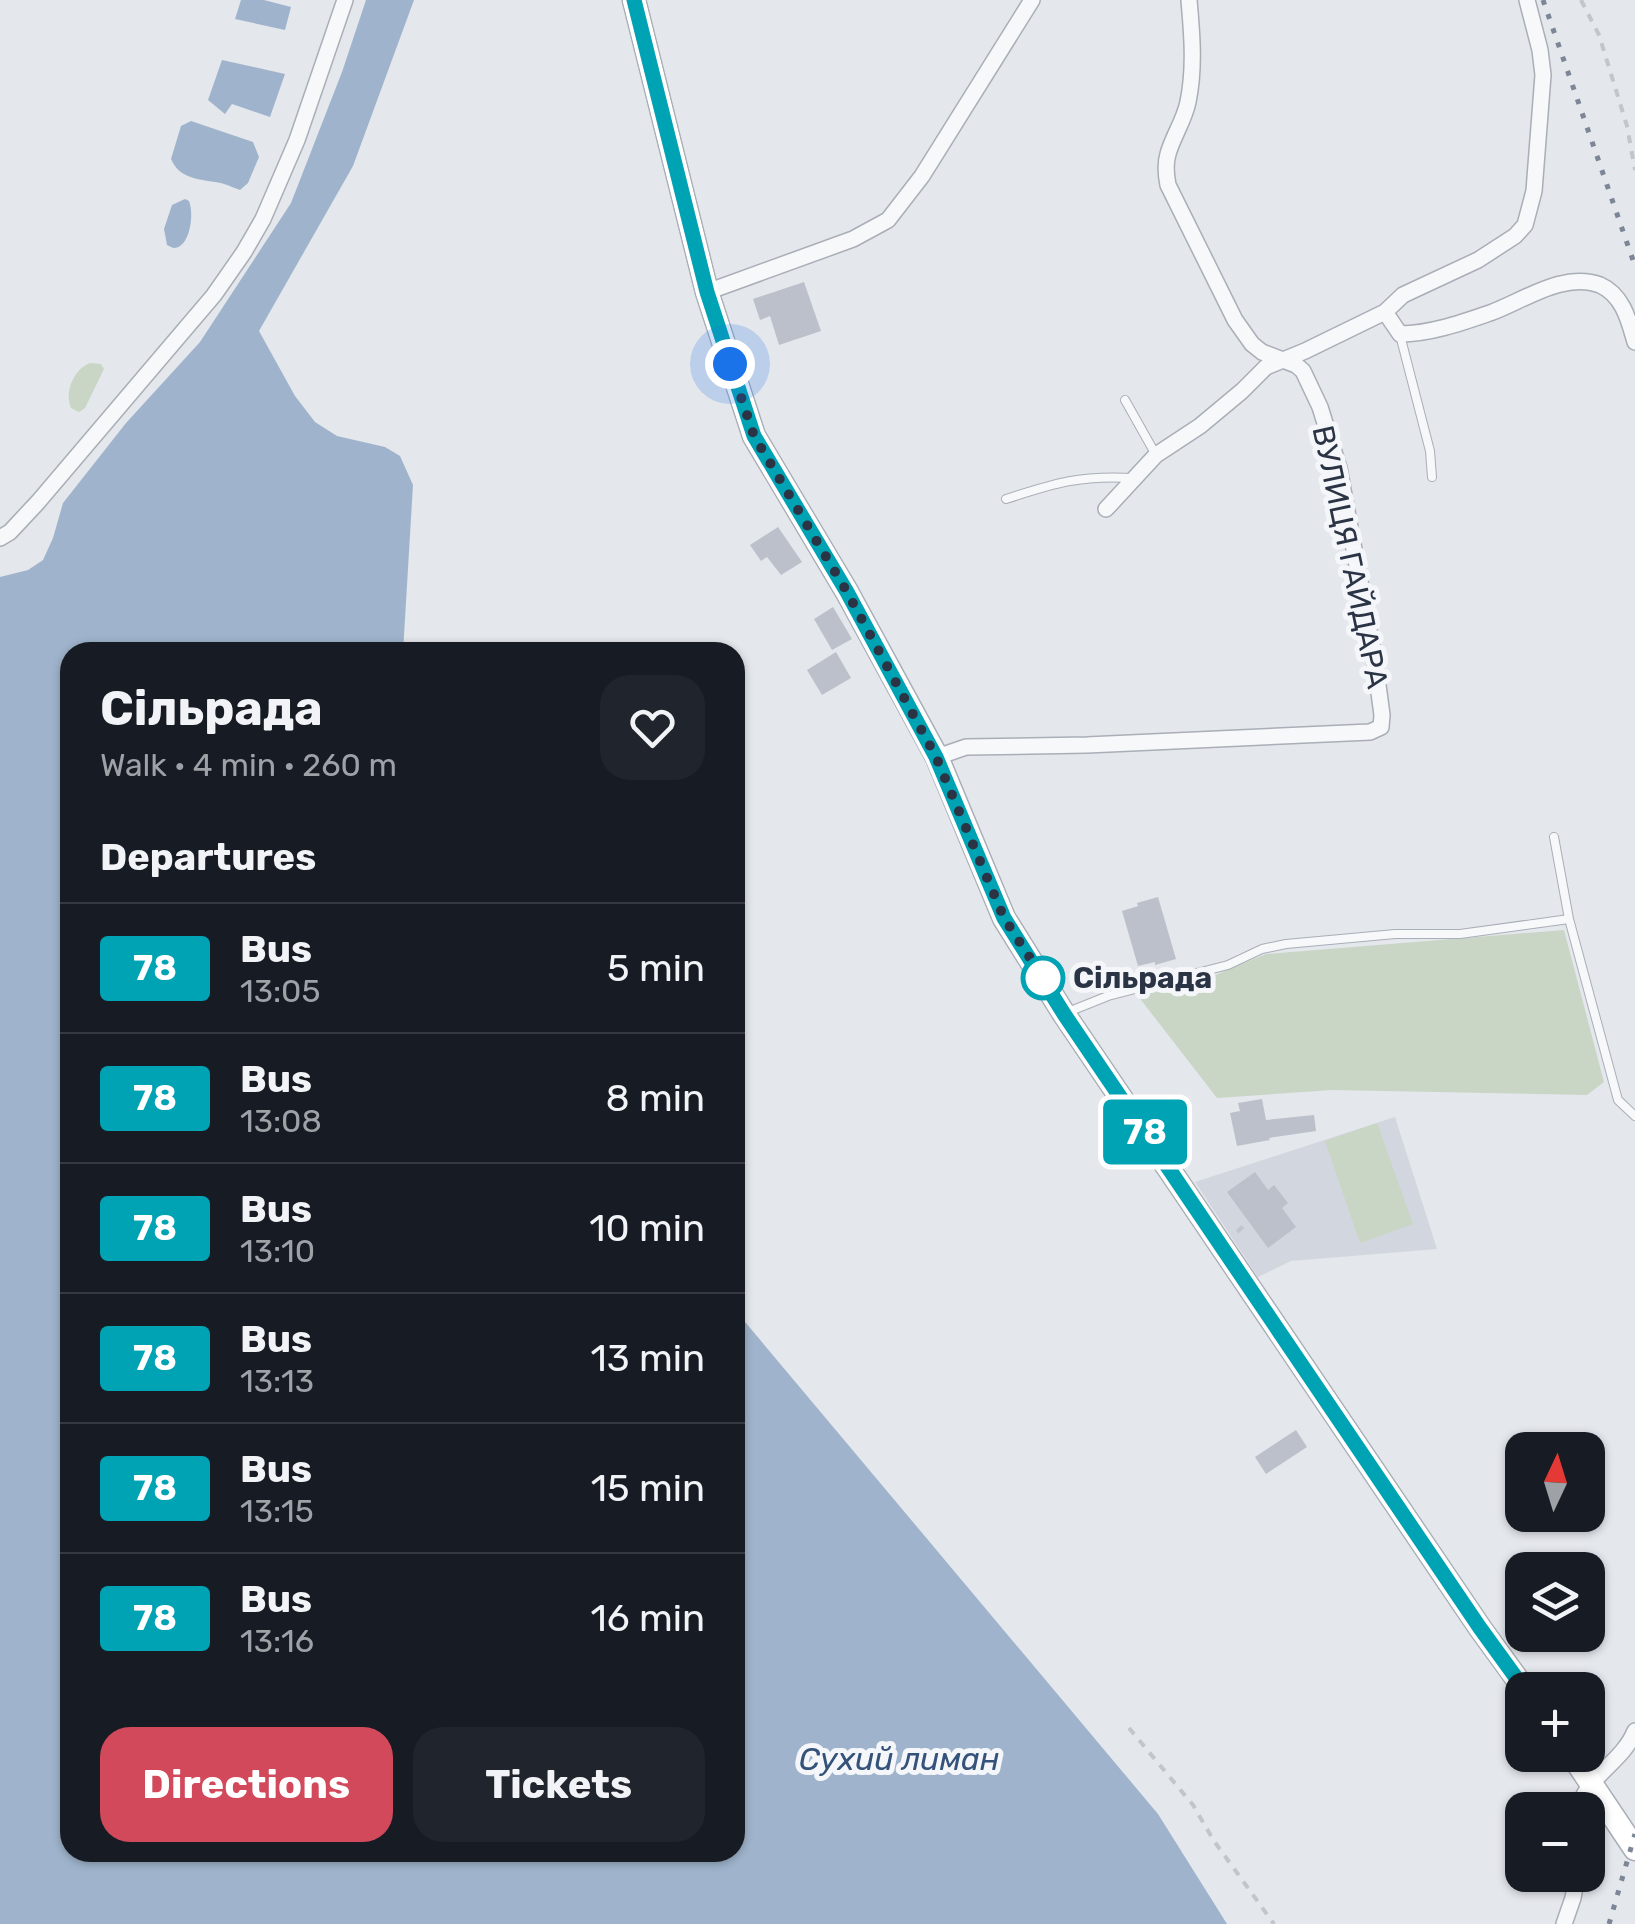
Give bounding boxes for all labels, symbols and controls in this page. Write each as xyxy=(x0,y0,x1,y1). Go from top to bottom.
your location xyxy=(705,339,755,389)
street label: ВУЛИЦЯ ГАЙДАРА xyxy=(1305,422,1395,692)
button: heart xyxy=(600,675,705,780)
text: Сільрада xyxy=(100,680,323,737)
text: Walk · 4 min · 260 m xyxy=(100,746,397,784)
text: Departures xyxy=(100,834,316,880)
text: Bus xyxy=(240,926,312,972)
text: 5 min xyxy=(607,945,705,991)
text: 78 xyxy=(133,947,177,989)
marker: Сільрада xyxy=(1022,957,1064,999)
place label: Сільрада xyxy=(1073,960,1212,996)
text: 13:05 xyxy=(240,972,320,1010)
text: Bus xyxy=(240,1056,312,1102)
text: 8 min xyxy=(606,1075,705,1121)
text: 78 xyxy=(133,1077,177,1119)
line badge: 78 xyxy=(1100,1100,1190,1164)
text: 13:08 xyxy=(240,1102,322,1140)
text: 78 xyxy=(1123,1111,1167,1153)
text: Bus xyxy=(240,1186,312,1232)
text: 10 min xyxy=(589,1205,705,1251)
text: 78 xyxy=(133,1207,177,1249)
text: 13:10 xyxy=(240,1232,315,1270)
text: Bus xyxy=(240,1316,312,1362)
text: 13 min xyxy=(591,1335,705,1381)
text: 78 xyxy=(133,1337,177,1379)
text: 13:13 xyxy=(240,1362,314,1400)
north arrow xyxy=(1505,1432,1605,1532)
map controls xyxy=(1505,1432,1605,1892)
text: Bus xyxy=(240,1446,312,1492)
text: 15 min xyxy=(591,1465,705,1511)
text: 78 xyxy=(133,1467,177,1509)
text: 13:15 xyxy=(240,1492,314,1530)
button: layers xyxy=(1505,1552,1605,1652)
text: Bus xyxy=(240,1576,312,1622)
text: 16 min xyxy=(591,1595,705,1641)
text: 78 xyxy=(133,1597,177,1639)
text: 13:16 xyxy=(240,1622,314,1660)
button: + xyxy=(1505,1672,1605,1772)
button: Directions xyxy=(100,1727,393,1842)
button: Tickets xyxy=(413,1727,705,1842)
water label: Сухий лиман xyxy=(799,1740,999,1778)
button: − xyxy=(1505,1792,1605,1892)

